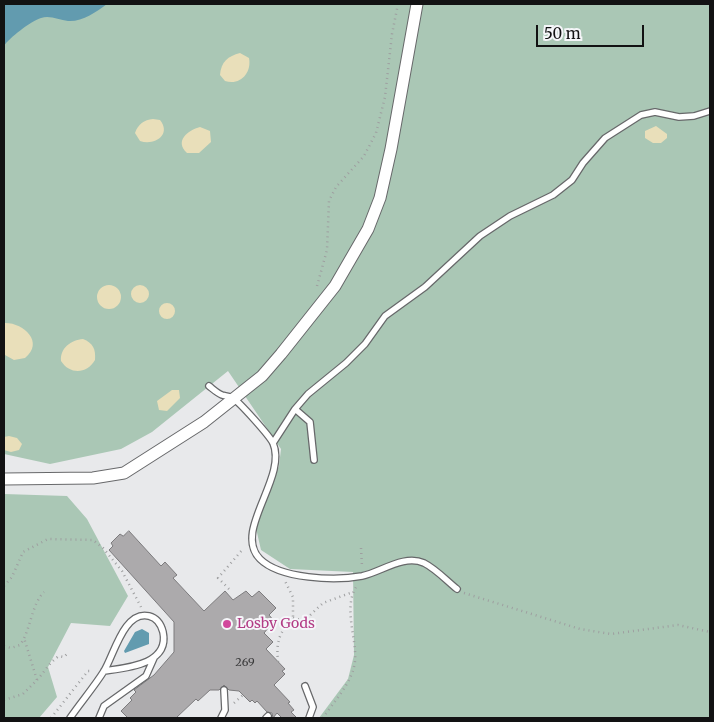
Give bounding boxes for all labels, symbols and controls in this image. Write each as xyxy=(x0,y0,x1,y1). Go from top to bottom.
scale bar xyxy=(539,15,646,47)
text: 50 m xyxy=(544,24,581,43)
place label: Losby Gods xyxy=(237,616,315,632)
marker: Losby Gods xyxy=(221,618,233,630)
house number: 269 xyxy=(235,656,255,670)

